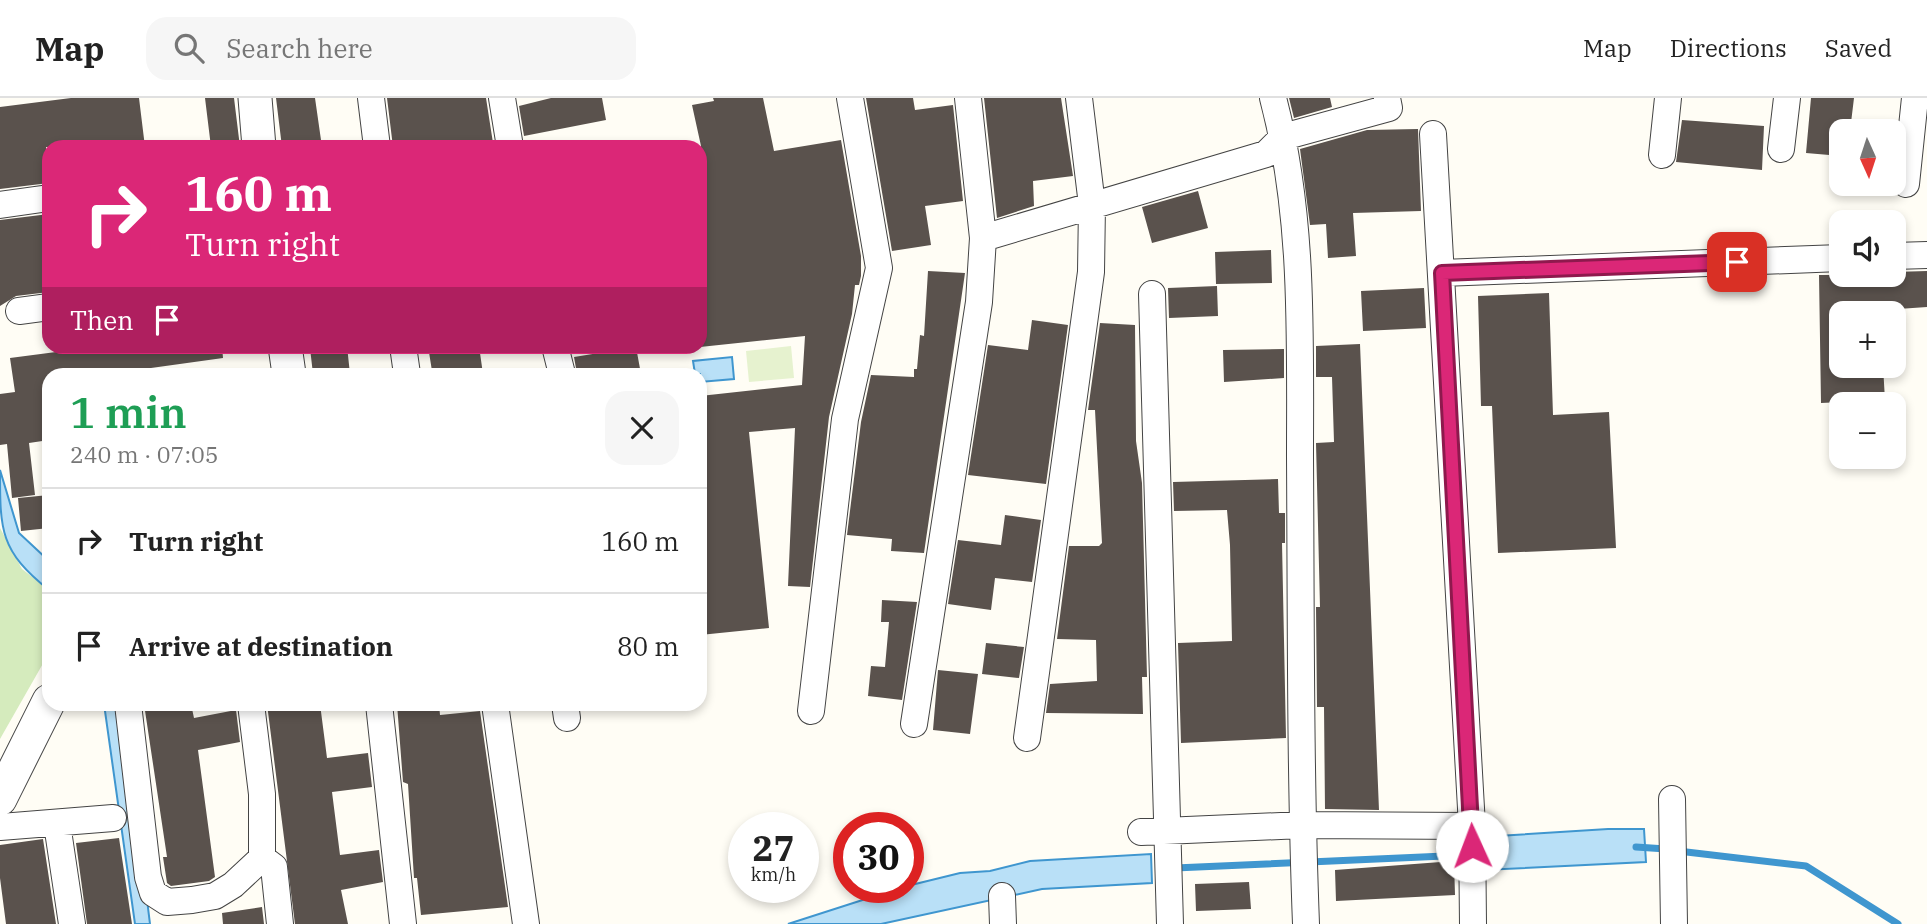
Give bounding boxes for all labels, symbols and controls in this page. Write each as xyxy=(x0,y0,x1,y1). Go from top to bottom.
search box xyxy=(146,17,636,80)
text: Map xyxy=(35,27,104,70)
icon: search xyxy=(170,29,208,67)
text: Search here xyxy=(226,31,373,65)
text: Map xyxy=(1583,32,1632,64)
text: Directions xyxy=(1670,32,1787,64)
text: Saved xyxy=(1825,32,1892,64)
north arrow xyxy=(1829,119,1906,196)
map controls xyxy=(1829,119,1906,469)
text: 160 m xyxy=(185,161,332,224)
icon: right xyxy=(70,168,161,259)
button: sound xyxy=(1829,210,1906,287)
text: Turn right xyxy=(185,223,340,265)
pin xyxy=(1707,232,1767,292)
icon: arrive xyxy=(1718,243,1756,281)
icon: arrive xyxy=(148,301,186,339)
button: + xyxy=(1829,301,1906,378)
text: Then xyxy=(70,303,134,337)
text: 1 min xyxy=(70,385,187,440)
button: close xyxy=(605,391,679,465)
button: − xyxy=(1829,392,1906,469)
text: 240 m · 07:05 xyxy=(70,439,219,469)
icon: right xyxy=(70,522,108,560)
text: Turn right xyxy=(129,524,263,558)
text: 160 m xyxy=(601,524,679,558)
icon: arrive xyxy=(70,627,108,665)
text: Arrive at destination xyxy=(129,629,393,663)
text: 80 m xyxy=(617,629,679,663)
position arrow xyxy=(1435,809,1509,883)
speed limit sign: 30 xyxy=(833,812,924,903)
text: 27 xyxy=(752,825,795,871)
text: km/h xyxy=(751,863,796,886)

